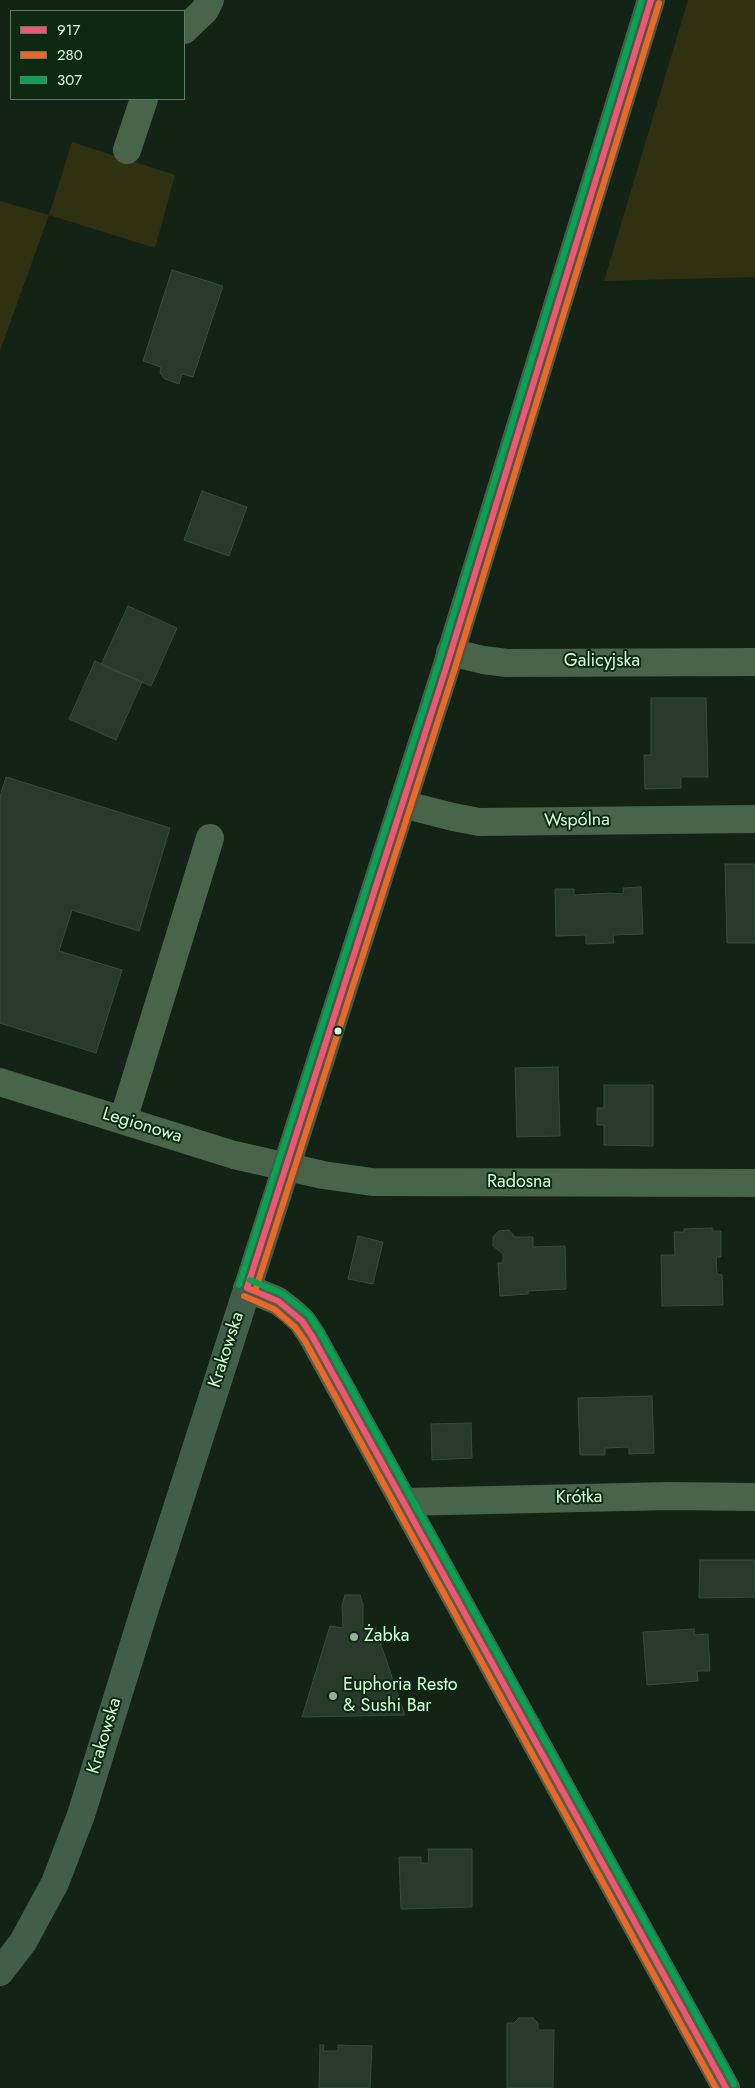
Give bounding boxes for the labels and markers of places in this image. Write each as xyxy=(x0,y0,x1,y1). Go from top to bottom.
unlabelled marker xyxy=(333,1026,343,1036)
place label: Żabka xyxy=(364,1626,409,1648)
marker: Żabka xyxy=(348,1631,360,1643)
place label: Euphoria Resto & Sushi Bar xyxy=(343,1675,458,1718)
marker: Euphoria Resto & Sushi Bar xyxy=(327,1690,339,1702)

